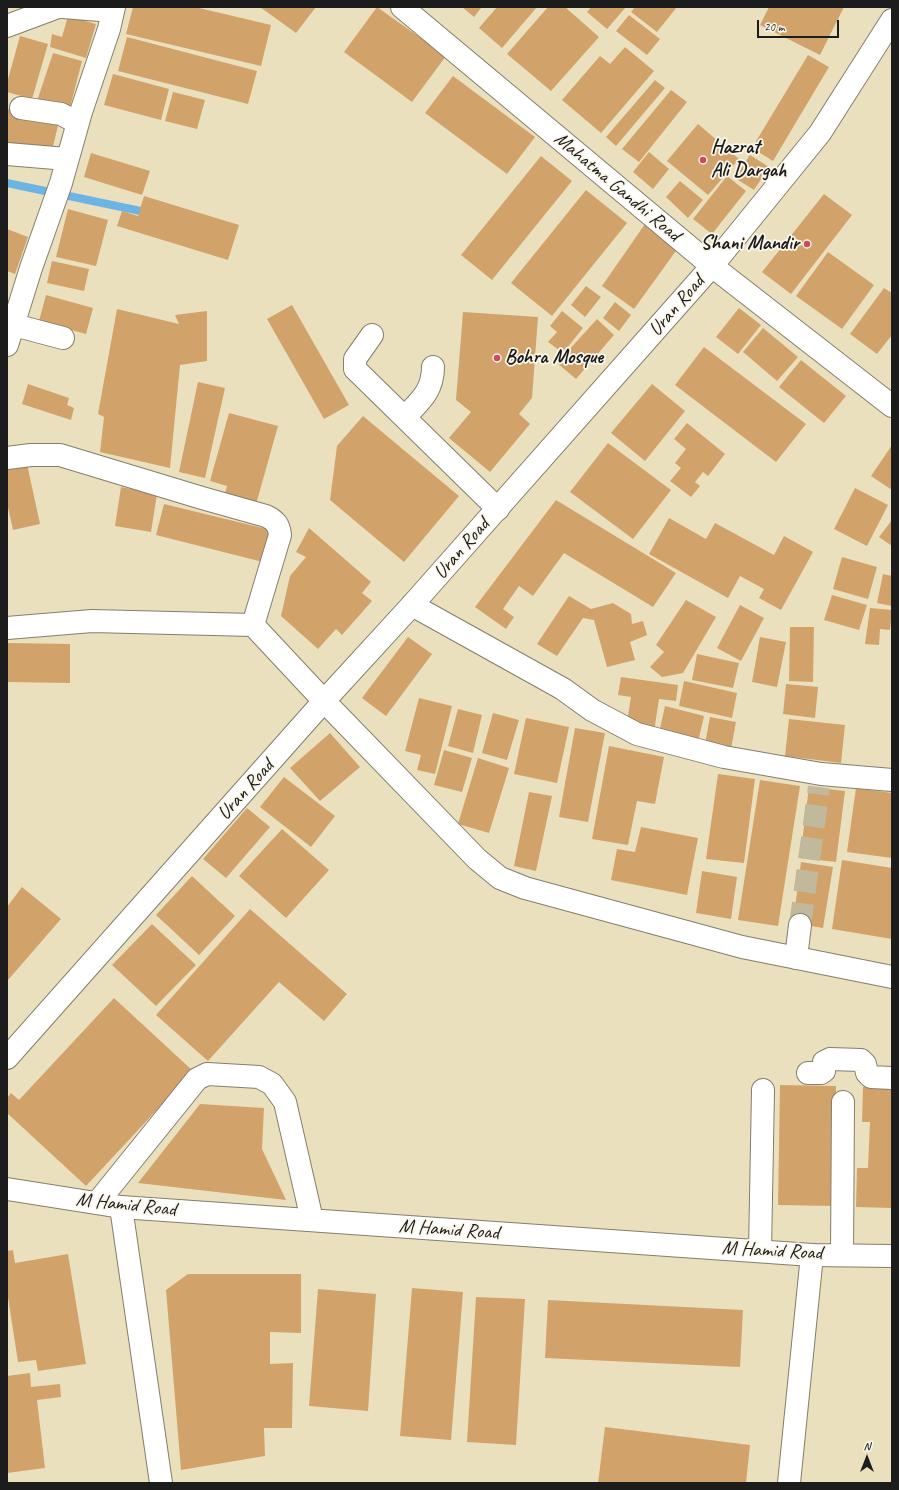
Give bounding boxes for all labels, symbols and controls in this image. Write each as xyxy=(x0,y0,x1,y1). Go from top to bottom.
scale bar xyxy=(759,12,841,38)
text: 20 m xyxy=(764,19,784,35)
street label: Mahatma Gandhi Road xyxy=(549,127,685,247)
place label: Hazrat Ali Dargah xyxy=(711,136,786,183)
marker: Hazrat Ali Dargah xyxy=(698,155,708,165)
place label: Shani Mandir xyxy=(701,232,799,256)
marker: Shani Mandir xyxy=(802,239,812,249)
street label: Uran Road xyxy=(644,271,710,341)
place label: Bohra Mosque xyxy=(505,346,603,370)
marker: Bohra Mosque xyxy=(492,353,502,363)
street label: Uran Road xyxy=(429,514,495,584)
street label: Uran Road xyxy=(213,755,279,825)
street label: M Hamid Road xyxy=(75,1188,177,1222)
street label: M Hamid Road xyxy=(398,1215,500,1245)
street label: M Hamid Road xyxy=(721,1236,823,1266)
north arrow xyxy=(847,1438,887,1478)
text: N xyxy=(864,1439,870,1453)

